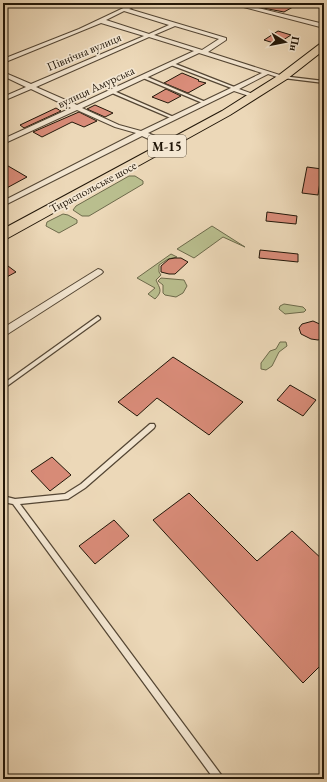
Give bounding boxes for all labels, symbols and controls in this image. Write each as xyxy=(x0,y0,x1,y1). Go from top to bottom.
north arrow xyxy=(265,22,305,62)
street label: Північна вулиця xyxy=(44,29,124,75)
text: Пн xyxy=(287,35,303,53)
street label: вулиця Амурська xyxy=(55,62,137,112)
road number: М-15 xyxy=(148,135,186,157)
street label: Тираспольське шосе xyxy=(47,157,140,217)

